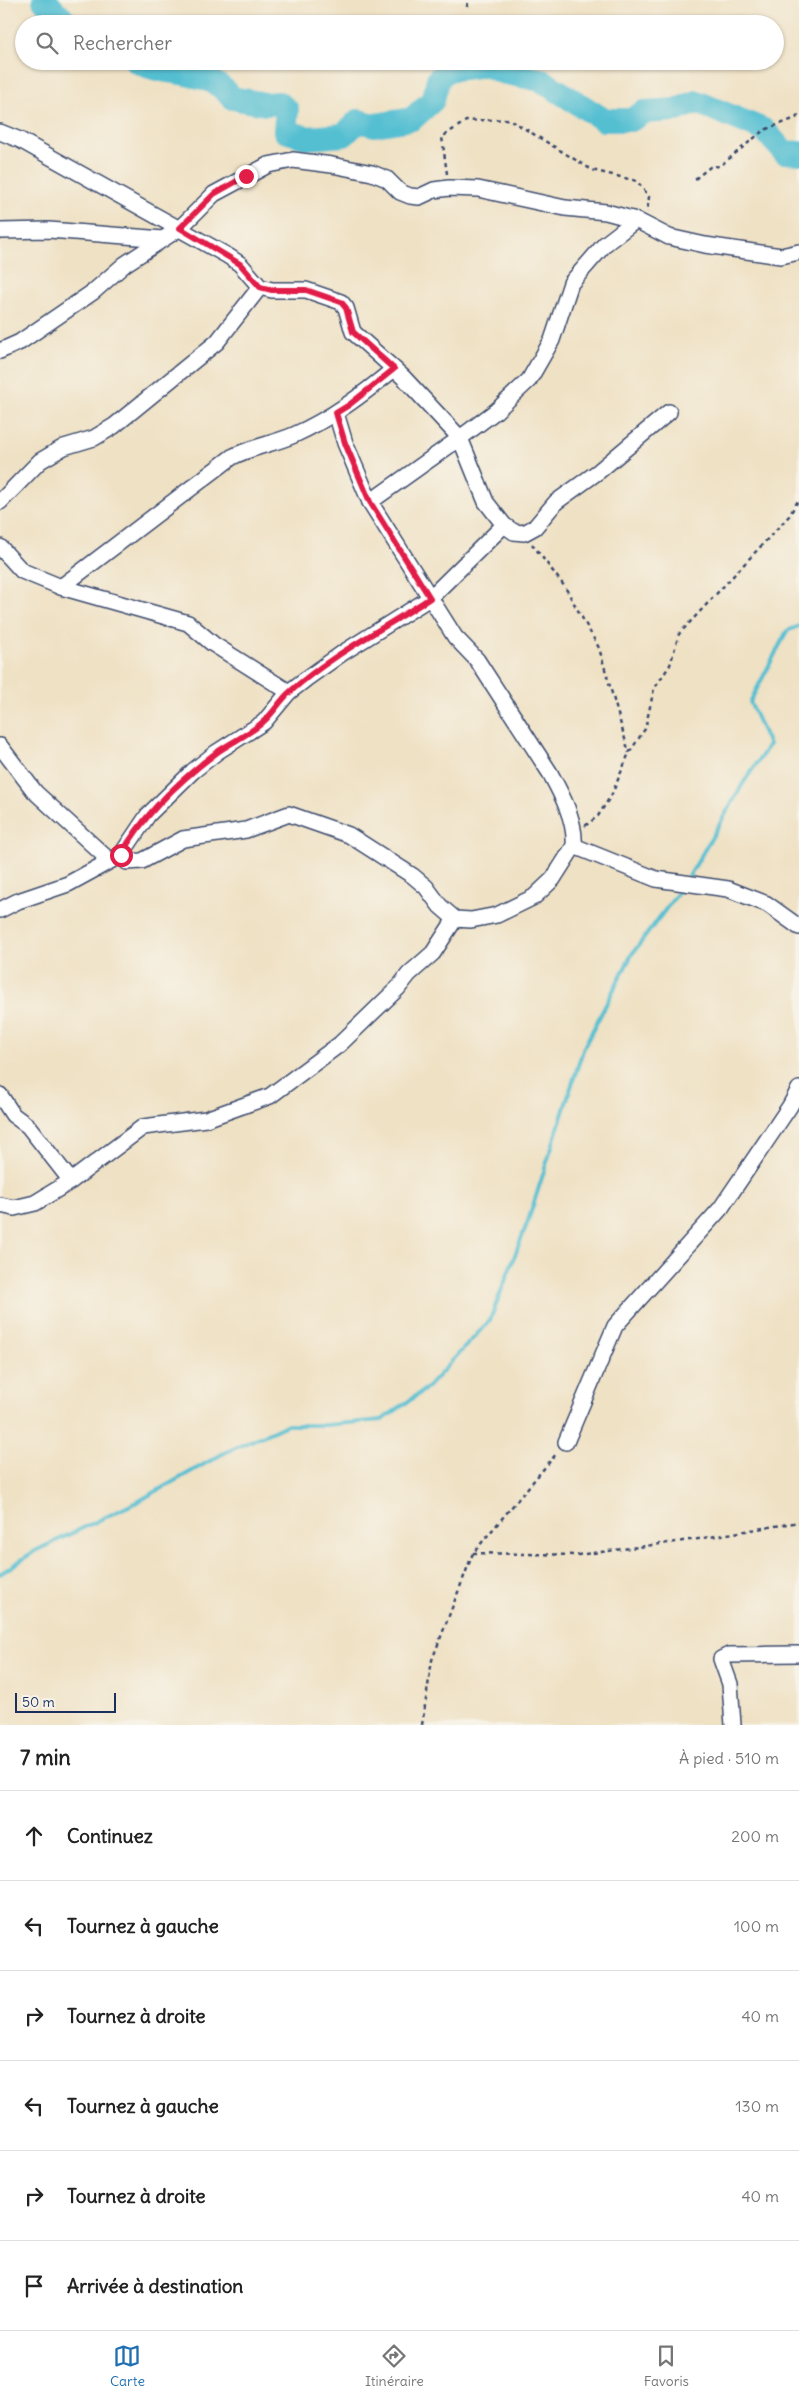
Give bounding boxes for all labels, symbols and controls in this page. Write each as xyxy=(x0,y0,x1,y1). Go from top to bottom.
search box xyxy=(15,15,784,70)
icon: search xyxy=(33,29,61,57)
text: Rechercher xyxy=(73,31,172,55)
route end xyxy=(235,165,258,188)
route start xyxy=(110,844,133,867)
scale bar xyxy=(15,1690,116,1713)
text: 50 m xyxy=(22,1693,55,1711)
text: 7 min xyxy=(20,1744,71,1771)
text: À pied · 510 m xyxy=(679,1748,779,1768)
icon: ahead xyxy=(20,1822,48,1850)
text: Continuez xyxy=(67,1824,153,1848)
text: 200 m xyxy=(731,1826,779,1846)
icon: left xyxy=(20,1912,48,1940)
text: Tournez à gauche xyxy=(67,1914,219,1938)
text: 100 m xyxy=(734,1916,779,1936)
icon: right xyxy=(20,2002,48,2030)
text: Tournez à droite xyxy=(67,2004,206,2028)
text: 40 m xyxy=(741,2006,779,2026)
icon: left xyxy=(20,2092,48,2120)
text: Tournez à gauche xyxy=(67,2094,219,2118)
text: 130 m xyxy=(735,2096,779,2116)
icon: right xyxy=(20,2182,48,2210)
text: Tournez à droite xyxy=(67,2184,206,2208)
text: 40 m xyxy=(741,2186,779,2206)
icon: arrive xyxy=(20,2272,48,2300)
text: Arrivée à destination xyxy=(67,2274,243,2298)
tab: Carte xyxy=(110,2342,145,2390)
tab: Itinéraire xyxy=(365,2342,424,2390)
tab: Favoris xyxy=(644,2342,689,2390)

